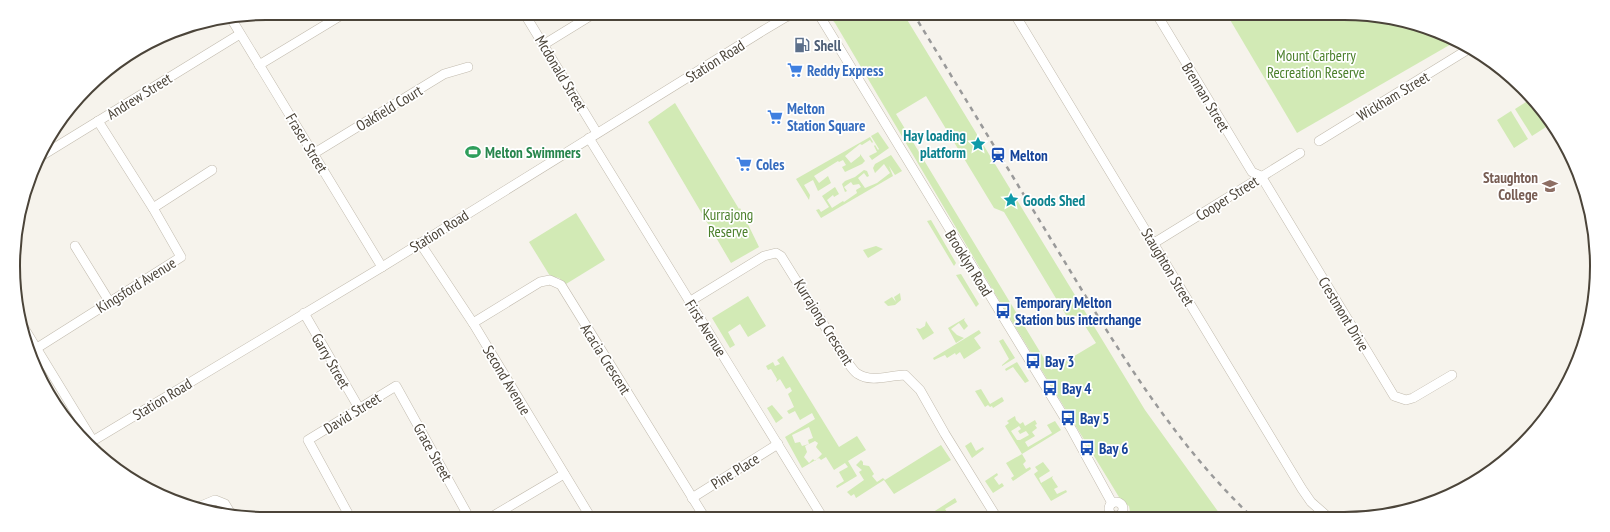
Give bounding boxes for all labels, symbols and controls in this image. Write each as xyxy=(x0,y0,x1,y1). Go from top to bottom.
street label: Mcdonald Street xyxy=(531,32,591,114)
street label: Station Road xyxy=(682,36,748,86)
fuel station icon: Shell xyxy=(793,36,811,54)
place label: Shell xyxy=(814,36,841,55)
park label: Mount Carberry Recreation Reserve xyxy=(1267,46,1365,82)
street label: Brennan Street xyxy=(1178,59,1234,135)
supermarket icon: Reddy Express xyxy=(786,61,804,79)
place label: Reddy Express xyxy=(807,61,883,80)
street label: Wickham Street xyxy=(1353,67,1433,125)
street label: Andrew Street xyxy=(103,69,175,123)
street label: Oakfield Court xyxy=(352,81,426,135)
place label: Melton Station Square xyxy=(787,99,865,135)
supermarket icon: Melton Station Square xyxy=(766,108,784,126)
street label: Fraser Street xyxy=(282,110,332,176)
place label: Hay loading platform xyxy=(903,126,966,162)
place icon: Hay loading platform xyxy=(969,135,987,153)
sports icon: Melton Swimmers xyxy=(464,143,482,161)
place label: Melton Swimmers xyxy=(485,143,581,162)
station icon: Melton xyxy=(989,146,1007,164)
place label: Melton xyxy=(1010,146,1048,165)
supermarket icon: Coles xyxy=(735,155,753,173)
place label: Coles xyxy=(756,155,784,174)
place label: Staughton College xyxy=(1483,168,1538,204)
street label: Cooper Street xyxy=(1192,171,1262,225)
school or university icon: Staughton College xyxy=(1541,177,1559,195)
place icon: Goods Shed xyxy=(1002,191,1020,209)
place label: Goods Shed xyxy=(1023,191,1086,210)
park label: Kurrajong Reserve xyxy=(703,205,753,241)
street label: Station Road xyxy=(406,206,472,256)
street label: Staughton Street xyxy=(1137,225,1199,309)
street label: Brooklyn Road xyxy=(941,226,997,300)
street label: Kingsford Avenue xyxy=(93,253,179,317)
street label: Crestmont Drive xyxy=(1314,273,1374,355)
street label: Kurrajong Crescent xyxy=(790,275,858,369)
place label: Temporary Melton Station bus interchange xyxy=(1015,293,1141,329)
street label: First Avenue xyxy=(681,296,731,360)
bus stop icon: Temporary Melton Station bus interchange xyxy=(994,302,1012,320)
street label: Acacia Crescent xyxy=(577,320,635,398)
street label: Garry Street xyxy=(308,330,354,392)
street label: Second Avenue xyxy=(479,342,535,418)
bus stop icon: Bay 3 xyxy=(1024,352,1042,370)
place label: Bay 3 xyxy=(1045,352,1074,371)
street label: Station Road xyxy=(129,374,195,424)
bus stop icon: Bay 4 xyxy=(1041,379,1059,397)
place label: Bay 4 xyxy=(1062,379,1091,398)
street label: David Street xyxy=(320,388,384,438)
bus stop icon: Bay 5 xyxy=(1059,409,1077,427)
place label: Bay 5 xyxy=(1080,409,1109,428)
street label: Grace Street xyxy=(409,420,457,484)
bus stop icon: Bay 6 xyxy=(1078,439,1096,457)
place label: Bay 6 xyxy=(1099,439,1128,458)
street label: Pine Place xyxy=(707,449,763,493)

